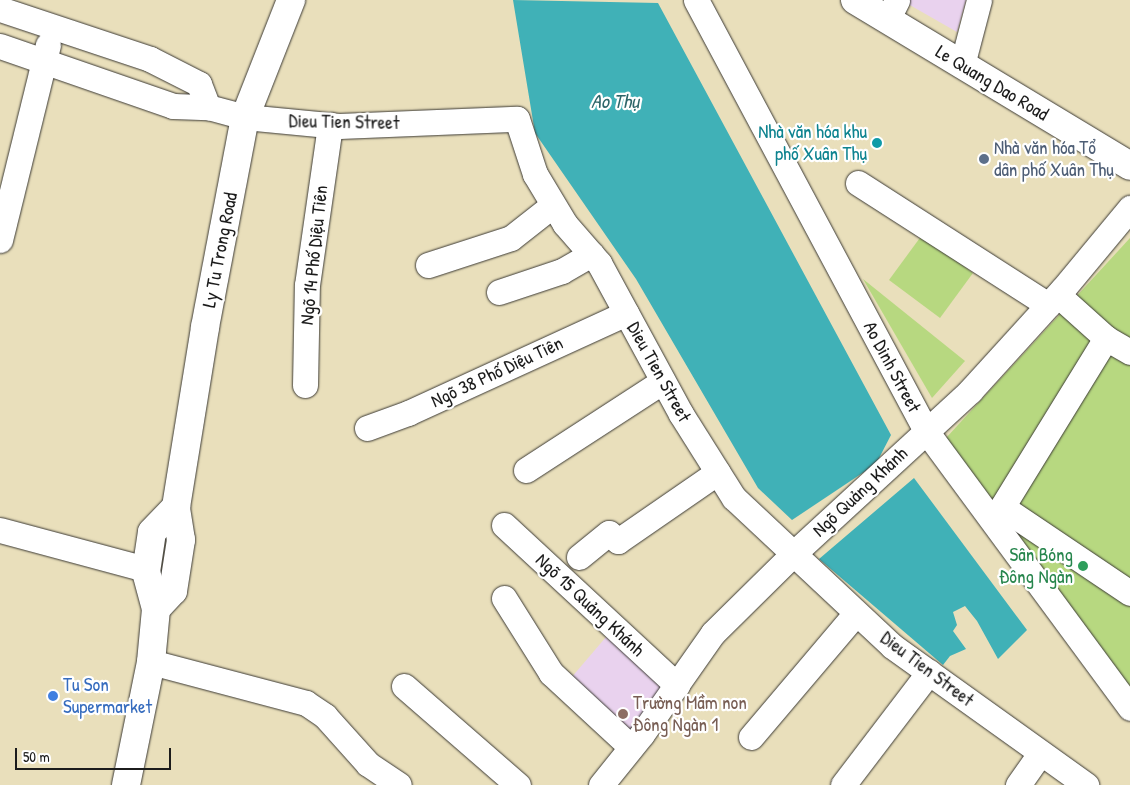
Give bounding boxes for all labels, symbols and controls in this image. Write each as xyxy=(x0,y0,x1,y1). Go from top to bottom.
street label: Le Quang Dao Road xyxy=(931,40,1053,126)
water label: Ao Thụ xyxy=(591,88,639,112)
street label: Dieu Tien Street xyxy=(288,110,400,134)
place label: Nhà văn hóa khu phố Xuân Thụ xyxy=(758,121,867,165)
marker: Nhà văn hóa khu phố Xuân Thụ xyxy=(871,137,883,149)
place label: Nhà văn hóa Tổ dân phố Xuân Thụ xyxy=(994,137,1114,181)
marker: Nhà văn hóa Tổ dân phố Xuân Thụ xyxy=(978,153,990,165)
street label: Ngõ 14 Phố Diệu Tiên xyxy=(295,184,333,326)
street label: Ly Tu Trong Road xyxy=(198,191,242,309)
street label: Dieu Tien Street xyxy=(622,318,696,426)
street label: Ao Dinh Street xyxy=(859,318,925,416)
street label: Ngõ 38 Phố Diệu Tiên xyxy=(427,331,567,413)
street label: Ngõ Quảng Khánh xyxy=(808,442,912,542)
place label: Sân Bóng Đông Ngàn xyxy=(999,544,1073,588)
street label: Ngõ 15 Quảng Khánh xyxy=(531,549,649,661)
marker: Sân Bóng Đông Ngàn xyxy=(1077,560,1089,572)
street label: Dieu Tien Street xyxy=(876,627,978,711)
place label: Tu Son Supermarket xyxy=(63,674,152,718)
marker: Tu Son Supermarket xyxy=(47,690,59,702)
place label: Trường Mầm non Đông Ngàn 1 xyxy=(633,692,747,736)
marker: Trường Mầm non Đông Ngàn 1 xyxy=(617,708,629,720)
scale bar xyxy=(18,738,174,770)
text: 50 m xyxy=(23,746,50,767)

